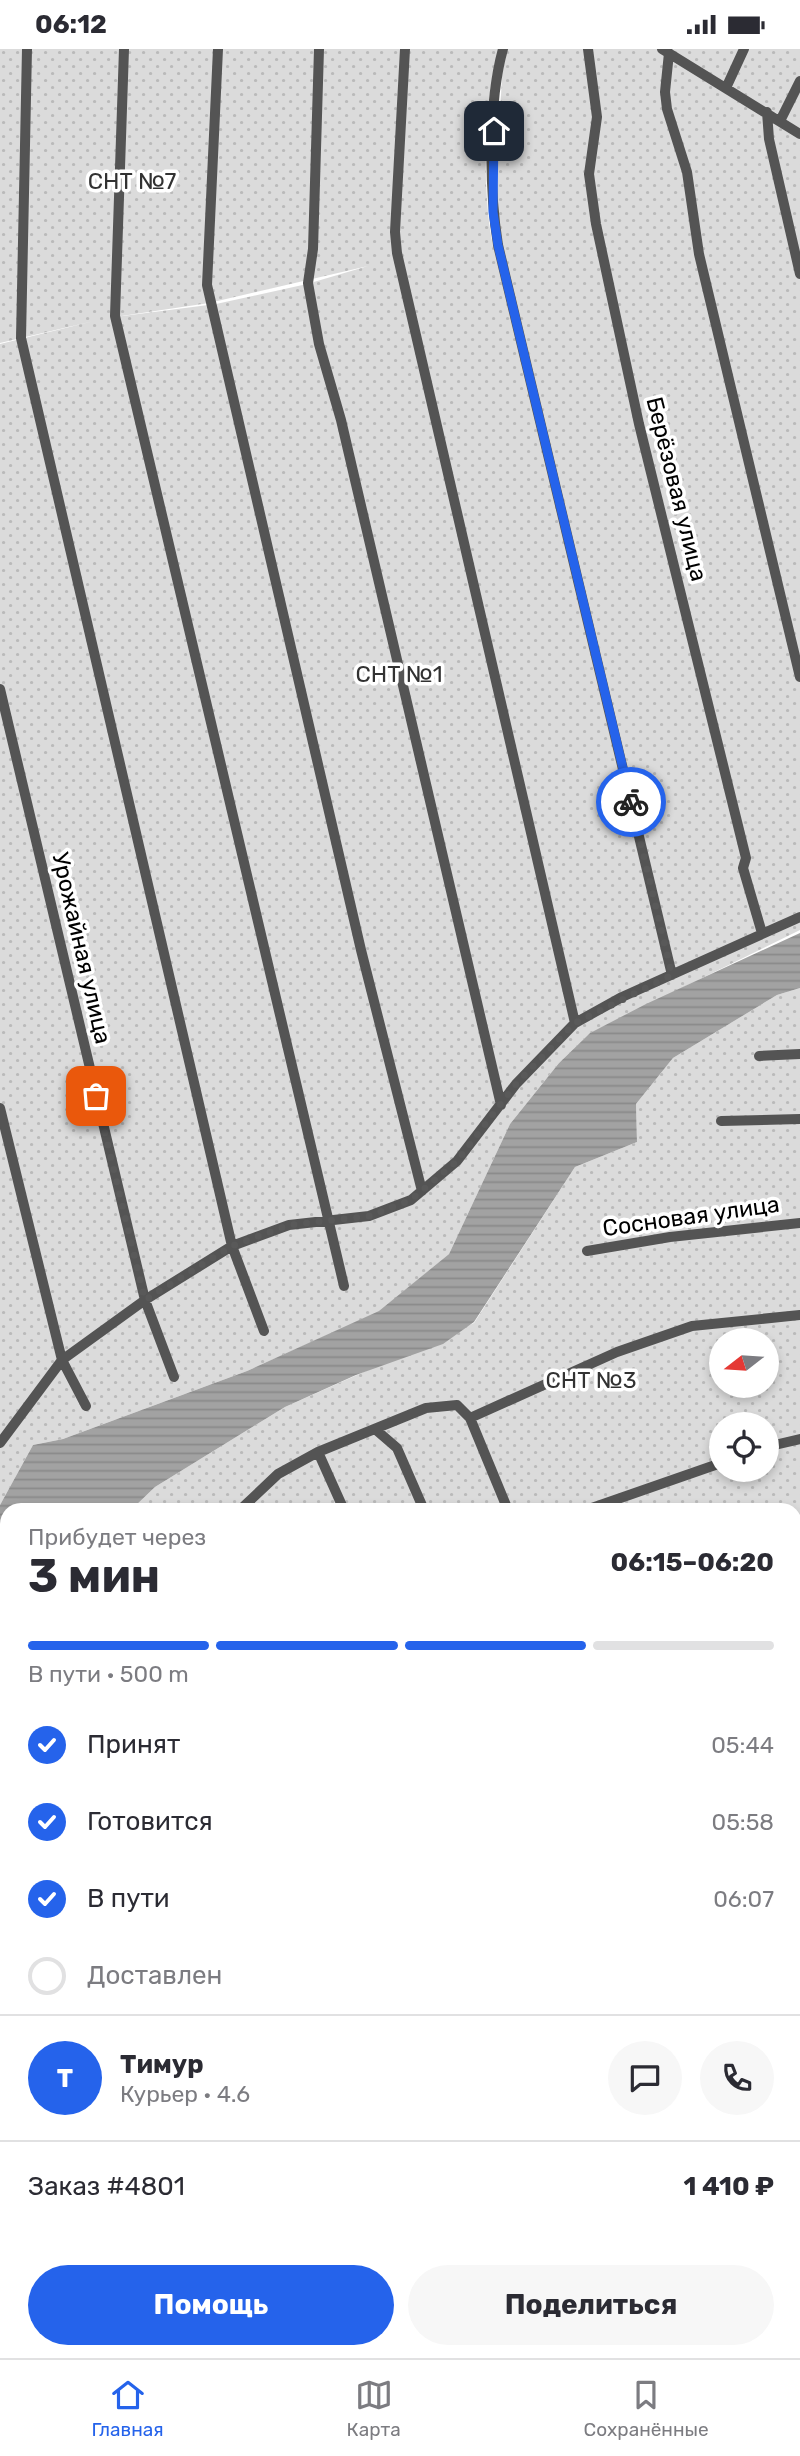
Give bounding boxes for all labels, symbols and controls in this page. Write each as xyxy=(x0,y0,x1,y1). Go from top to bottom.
text: 06:12 xyxy=(35,9,107,40)
pin xyxy=(464,101,524,161)
icon: home xyxy=(475,112,513,150)
park label: СНТ №7 xyxy=(88,167,177,195)
street label: Берёзовая улица xyxy=(641,394,713,584)
park label: СНТ №1 xyxy=(355,660,443,688)
courier xyxy=(596,767,666,837)
icon: bike xyxy=(612,783,650,821)
street label: Урожайная улица xyxy=(46,850,118,1046)
pin xyxy=(66,1066,126,1126)
icon: bag xyxy=(77,1077,115,1115)
street label: Сосновая улица xyxy=(601,1190,781,1242)
north arrow xyxy=(709,1328,779,1398)
map controls xyxy=(709,1328,779,1482)
park label: СНТ №3 xyxy=(545,1366,637,1394)
button: locate xyxy=(709,1412,779,1482)
text: Прибудет через xyxy=(28,1523,206,1551)
text: 06:15–06:20 xyxy=(611,1547,774,1578)
text: 3 мин xyxy=(28,1549,160,1604)
text: В пути · 500 m xyxy=(28,1660,189,1688)
icon: check xyxy=(28,1726,66,1764)
text: Принят xyxy=(87,1729,180,1760)
text: 05:44 xyxy=(711,1731,774,1759)
icon: check xyxy=(28,1803,66,1841)
text: Готовится xyxy=(87,1806,213,1837)
text: 05:58 xyxy=(712,1808,774,1836)
icon: check xyxy=(28,1880,66,1918)
text: В пути xyxy=(87,1883,170,1914)
text: 06:07 xyxy=(713,1885,774,1913)
text: Доставлен xyxy=(87,1960,222,1991)
button: chat xyxy=(608,2041,682,2115)
button: phone xyxy=(700,2041,774,2115)
text: Тимур xyxy=(120,2049,204,2080)
text: Т xyxy=(57,2063,73,2094)
text: Курьер · 4.6 xyxy=(120,2080,250,2108)
text: Заказ #4801 xyxy=(28,2171,185,2202)
text: 1 410 ₽ xyxy=(684,2171,774,2202)
button: Помощь xyxy=(28,2265,394,2345)
button: Поделиться xyxy=(408,2265,774,2345)
tab: Главная xyxy=(91,2376,164,2441)
tab: Карта xyxy=(346,2376,401,2441)
tab: Сохранённые xyxy=(584,2376,709,2441)

